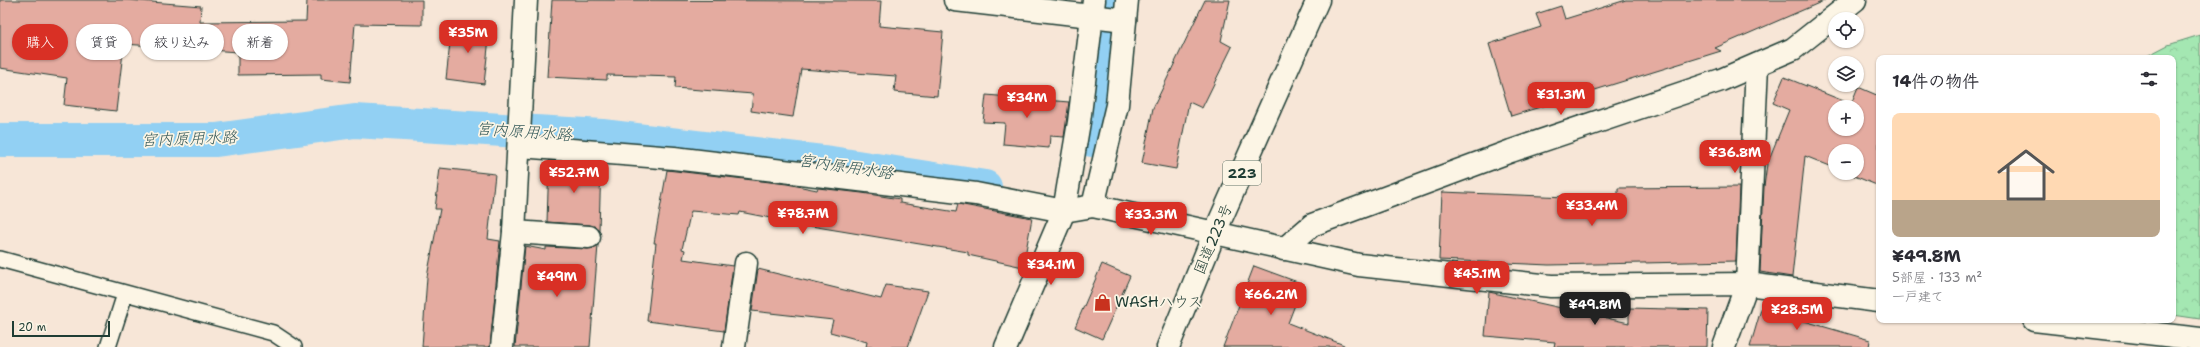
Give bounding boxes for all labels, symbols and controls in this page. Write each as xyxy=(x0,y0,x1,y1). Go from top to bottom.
map controls xyxy=(1828,12,1864,180)
button: locate xyxy=(1828,12,1864,48)
pin: ¥35M xyxy=(444,20,492,54)
chip: 購入 xyxy=(12,24,68,60)
chip: 賃貸 xyxy=(76,24,132,60)
chip: 絞り込み xyxy=(140,24,224,60)
chip: 新着 xyxy=(232,24,288,60)
text: ¥35M xyxy=(448,24,488,41)
button: layers xyxy=(1828,56,1864,92)
icon: filters xyxy=(2138,68,2160,90)
text: 14件の物件 xyxy=(1892,70,1979,92)
pin: ¥31.3M xyxy=(1528,82,1594,116)
pin: ¥34M xyxy=(1003,85,1051,119)
text: ¥31.3M xyxy=(1537,86,1585,103)
text: ¥34M xyxy=(1007,89,1047,106)
button: + xyxy=(1828,100,1864,136)
water label: 宮内原用水路 xyxy=(475,118,574,145)
water label: 宮内原用水路 xyxy=(141,126,238,151)
icon: home xyxy=(1990,139,2062,211)
pin: ¥36.8M xyxy=(1702,140,1768,174)
text: ¥36.8M xyxy=(1709,144,1761,161)
button: − xyxy=(1828,144,1864,180)
water label: 宮内原用水路 xyxy=(797,149,896,184)
pin: ¥52.7M xyxy=(541,160,607,194)
road number: 223 xyxy=(1223,161,1261,185)
text: ¥52.7M xyxy=(549,164,599,181)
pin: ¥33.4M xyxy=(1559,193,1625,227)
text: ¥33.4M xyxy=(1566,197,1618,214)
pin: ¥78.7M xyxy=(770,201,836,235)
street label: 国道223号 xyxy=(1189,201,1237,277)
pin: ¥33.3M xyxy=(1118,202,1184,236)
text: ¥78.7M xyxy=(777,205,829,222)
text: ¥33.3M xyxy=(1125,206,1177,223)
text: ¥49.8M xyxy=(1892,245,1961,267)
pin: ¥34.1M xyxy=(1018,252,1084,286)
text: ¥34.1M xyxy=(1027,256,1075,273)
pin: ¥45.1M xyxy=(1444,261,1510,295)
pin: ¥49M xyxy=(533,264,581,298)
text: ¥45.1M xyxy=(1453,265,1501,282)
text: ¥49M xyxy=(537,268,577,285)
text: 5部屋 · 133 m² xyxy=(1892,269,1982,286)
pin: ¥66.2M xyxy=(1238,282,1304,316)
text: ¥66.2M xyxy=(1244,286,1298,303)
text: 一戸建て xyxy=(1892,288,1944,305)
shop icon: WASHハウス xyxy=(1092,292,1112,312)
place label: WASHハウス xyxy=(1115,292,1203,312)
pin: ¥49.8M xyxy=(1562,292,1628,326)
text: ¥49.8M xyxy=(1569,296,1621,313)
pin: ¥28.5M xyxy=(1764,297,1830,331)
text: ¥28.5M xyxy=(1771,301,1823,318)
scale bar xyxy=(12,319,110,338)
text: 20 m xyxy=(18,320,46,335)

